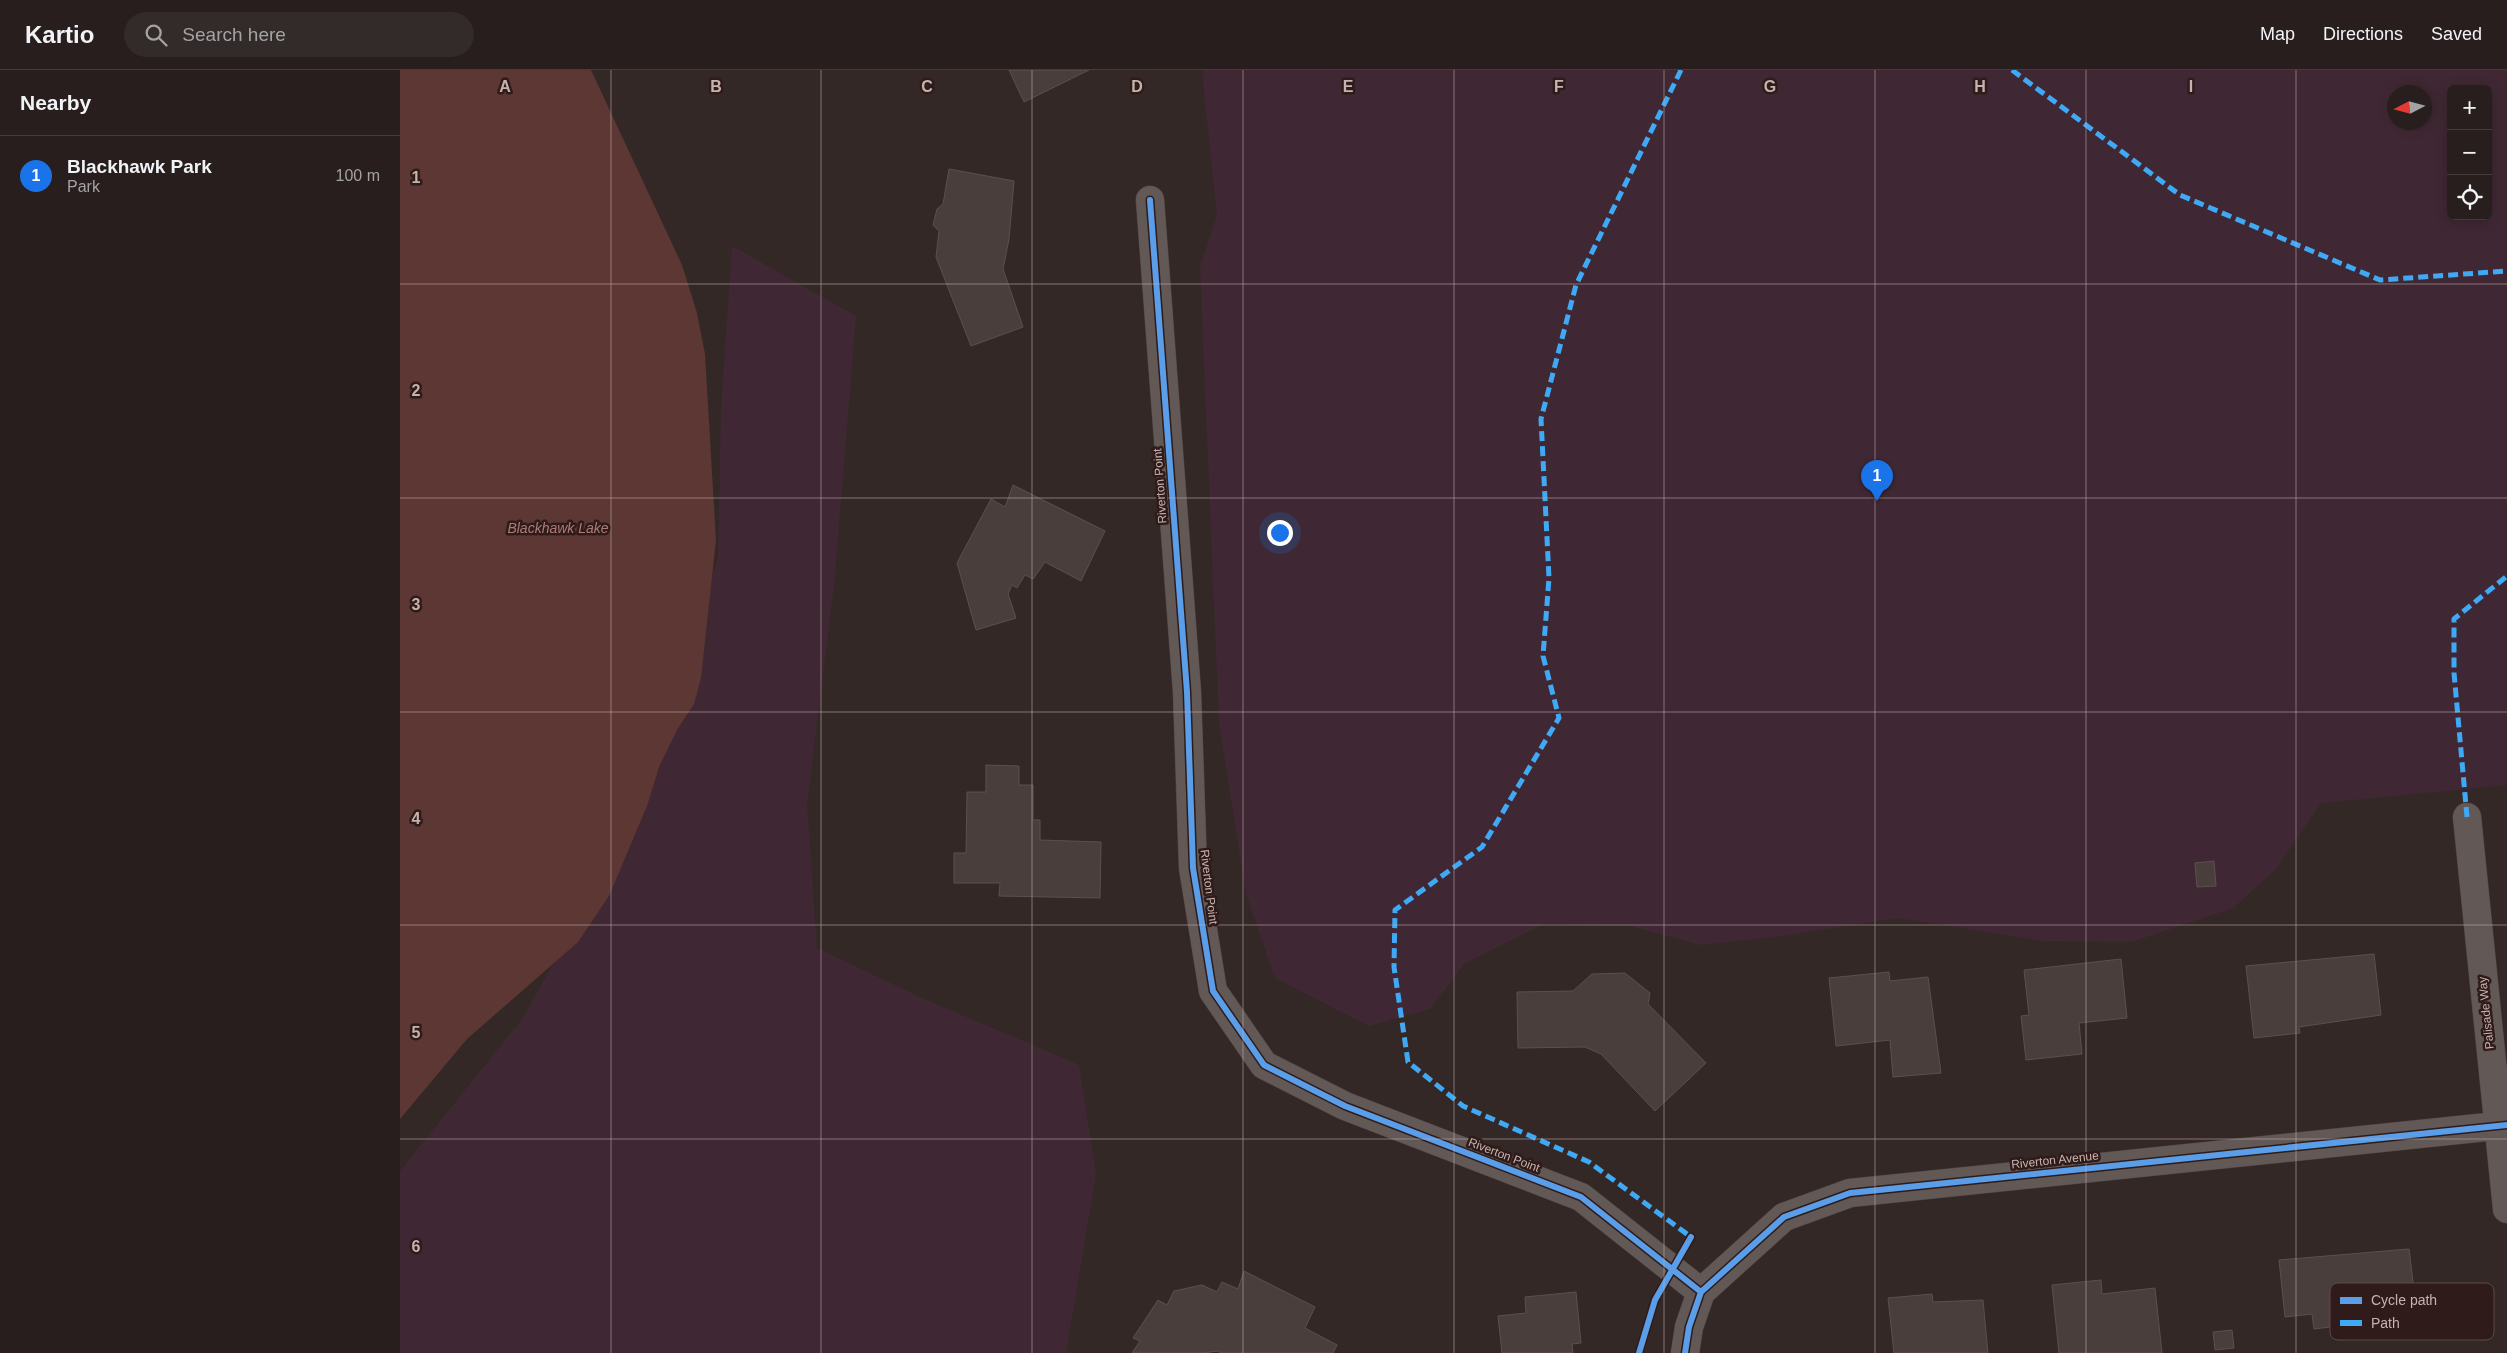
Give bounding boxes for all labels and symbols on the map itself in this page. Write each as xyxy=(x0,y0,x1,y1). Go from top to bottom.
text: A xyxy=(499,78,511,95)
text: B xyxy=(710,78,722,95)
text: C xyxy=(921,78,933,95)
text: D xyxy=(1131,78,1143,95)
text: E xyxy=(1343,78,1354,95)
text: F xyxy=(1554,78,1564,95)
text: G xyxy=(1764,78,1776,95)
text: H xyxy=(1974,78,1986,95)
text: I xyxy=(2189,78,2193,95)
north arrow xyxy=(2387,85,2432,130)
text: 1 xyxy=(412,169,421,186)
text: 2 xyxy=(412,382,421,399)
street label: Riverton Point xyxy=(1150,447,1170,524)
pin: 1 xyxy=(1861,460,1893,501)
water label: Blackhawk Lake xyxy=(507,520,609,536)
your location xyxy=(1267,520,1293,546)
text: 3 xyxy=(412,596,421,613)
text: 4 xyxy=(412,810,421,827)
street label: Riverton Point xyxy=(1197,849,1221,926)
street label: Palisade Way xyxy=(2475,976,2497,1050)
text: 5 xyxy=(412,1024,421,1041)
street label: Riverton Point xyxy=(1466,1135,1542,1175)
street label: Riverton Avenue xyxy=(2011,1148,2100,1172)
text: 6 xyxy=(412,1238,421,1255)
legend xyxy=(2330,1283,2494,1340)
text: Cycle path xyxy=(2371,1292,2437,1308)
text: Path xyxy=(2371,1315,2400,1331)

